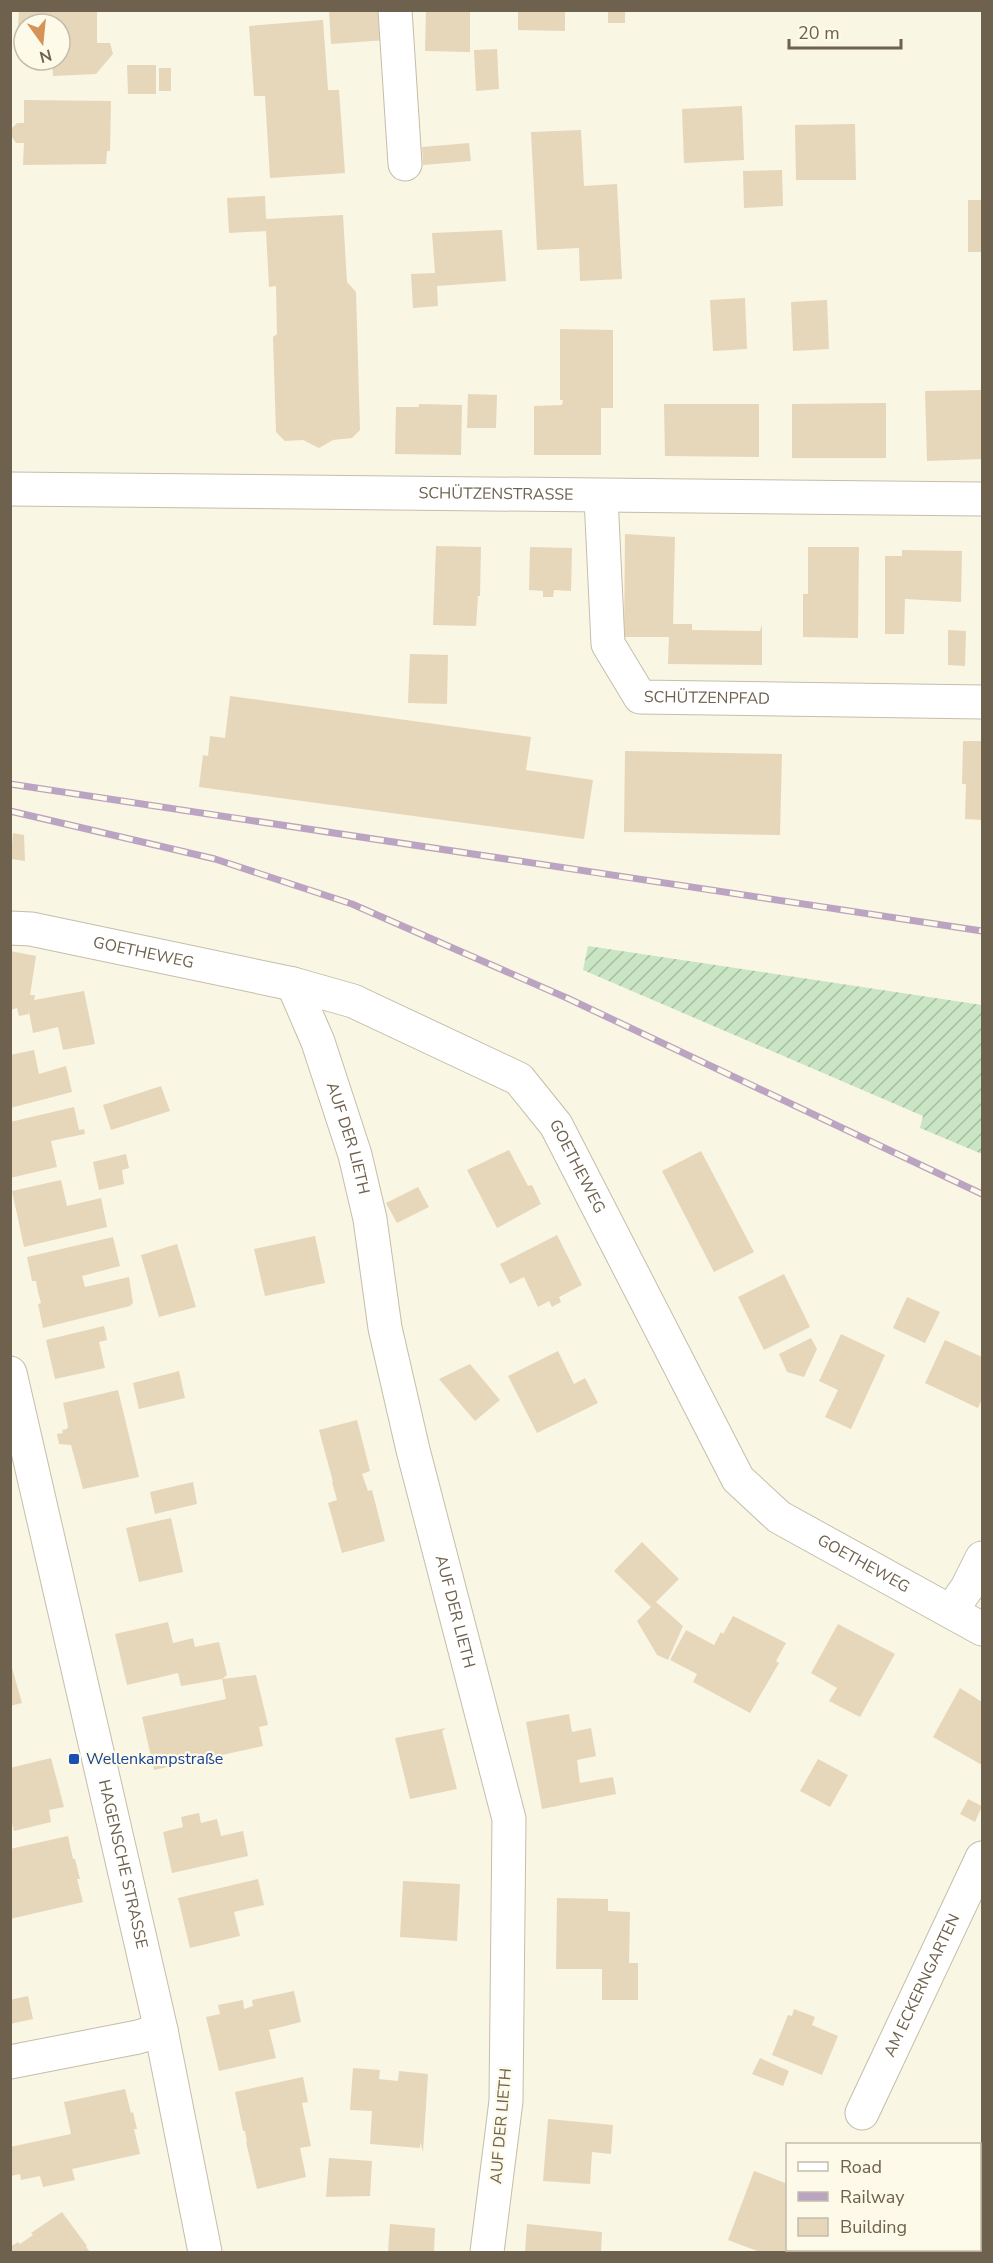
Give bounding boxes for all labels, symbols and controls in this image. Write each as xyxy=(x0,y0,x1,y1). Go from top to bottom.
north arrow xyxy=(12,12,72,72)
scale bar xyxy=(789,12,902,50)
text: 20 m xyxy=(798,21,840,45)
text: N xyxy=(37,43,54,68)
street label: SCHÜTZENSTRASSE xyxy=(418,482,574,506)
street label: SCHÜTZENPFAD xyxy=(644,686,770,710)
street label: GOETHEWEG xyxy=(91,931,196,974)
street label: AUF DER LIETH xyxy=(321,1079,375,1196)
street label: GOETHEWEG xyxy=(544,1116,610,1217)
street label: GOETHEWEG xyxy=(813,1529,914,1598)
street label: AUF DER LIETH xyxy=(430,1553,480,1671)
place label: Wellenkampstraße xyxy=(86,1748,223,1770)
marker: Wellenkampstraße xyxy=(67,1752,81,1766)
street label: HAGENSCHE STRASSE xyxy=(93,1777,153,1951)
street label: AM ECKERNGARTEN xyxy=(879,1910,965,2061)
street label: AUF DER LIETH xyxy=(485,2067,517,2185)
legend xyxy=(786,2143,981,2251)
text: Road xyxy=(840,2155,882,2179)
text: Railway xyxy=(840,2185,905,2209)
text: Building xyxy=(840,2215,907,2239)

